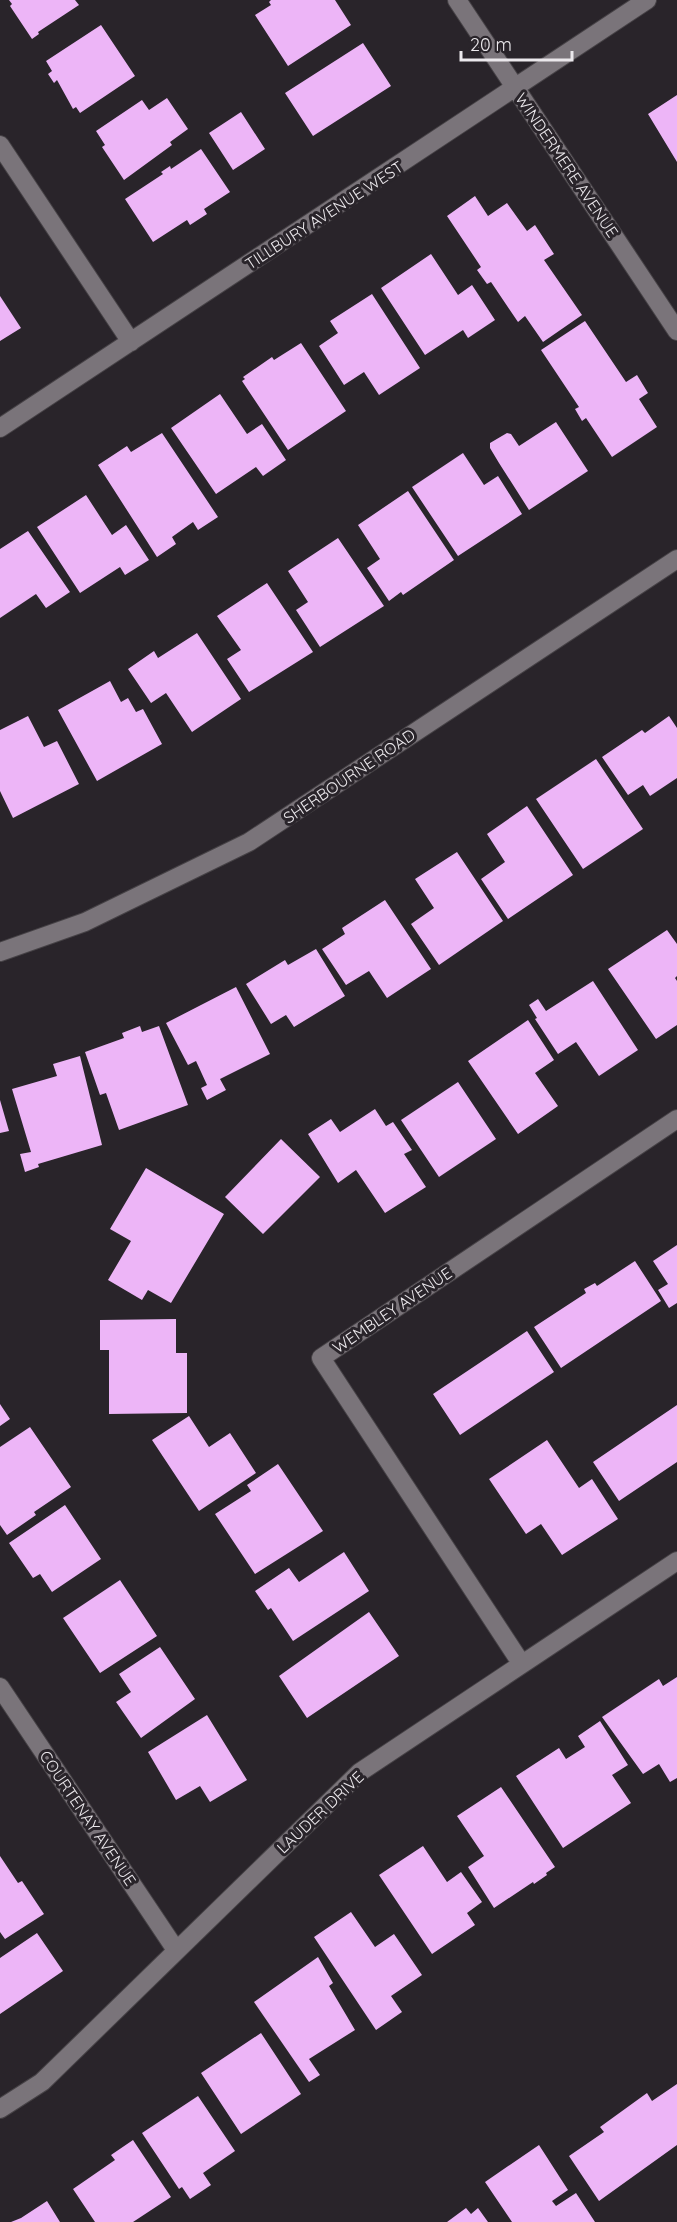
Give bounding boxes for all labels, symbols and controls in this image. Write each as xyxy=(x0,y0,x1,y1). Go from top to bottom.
scale bar xyxy=(461,24,572,62)
text: 20 m xyxy=(470,33,512,56)
street label: WINDERMERE AVENUE xyxy=(511,89,623,241)
street label: TILLBURY AVENUE WEST xyxy=(241,156,407,274)
street label: SHERBOURNE ROAD xyxy=(279,724,419,828)
street label: WEMBLEY AVENUE xyxy=(328,1263,456,1357)
street label: COURTENAY AVENUE xyxy=(35,1747,141,1889)
street label: LAUDER DRIVE xyxy=(272,1767,368,1857)

